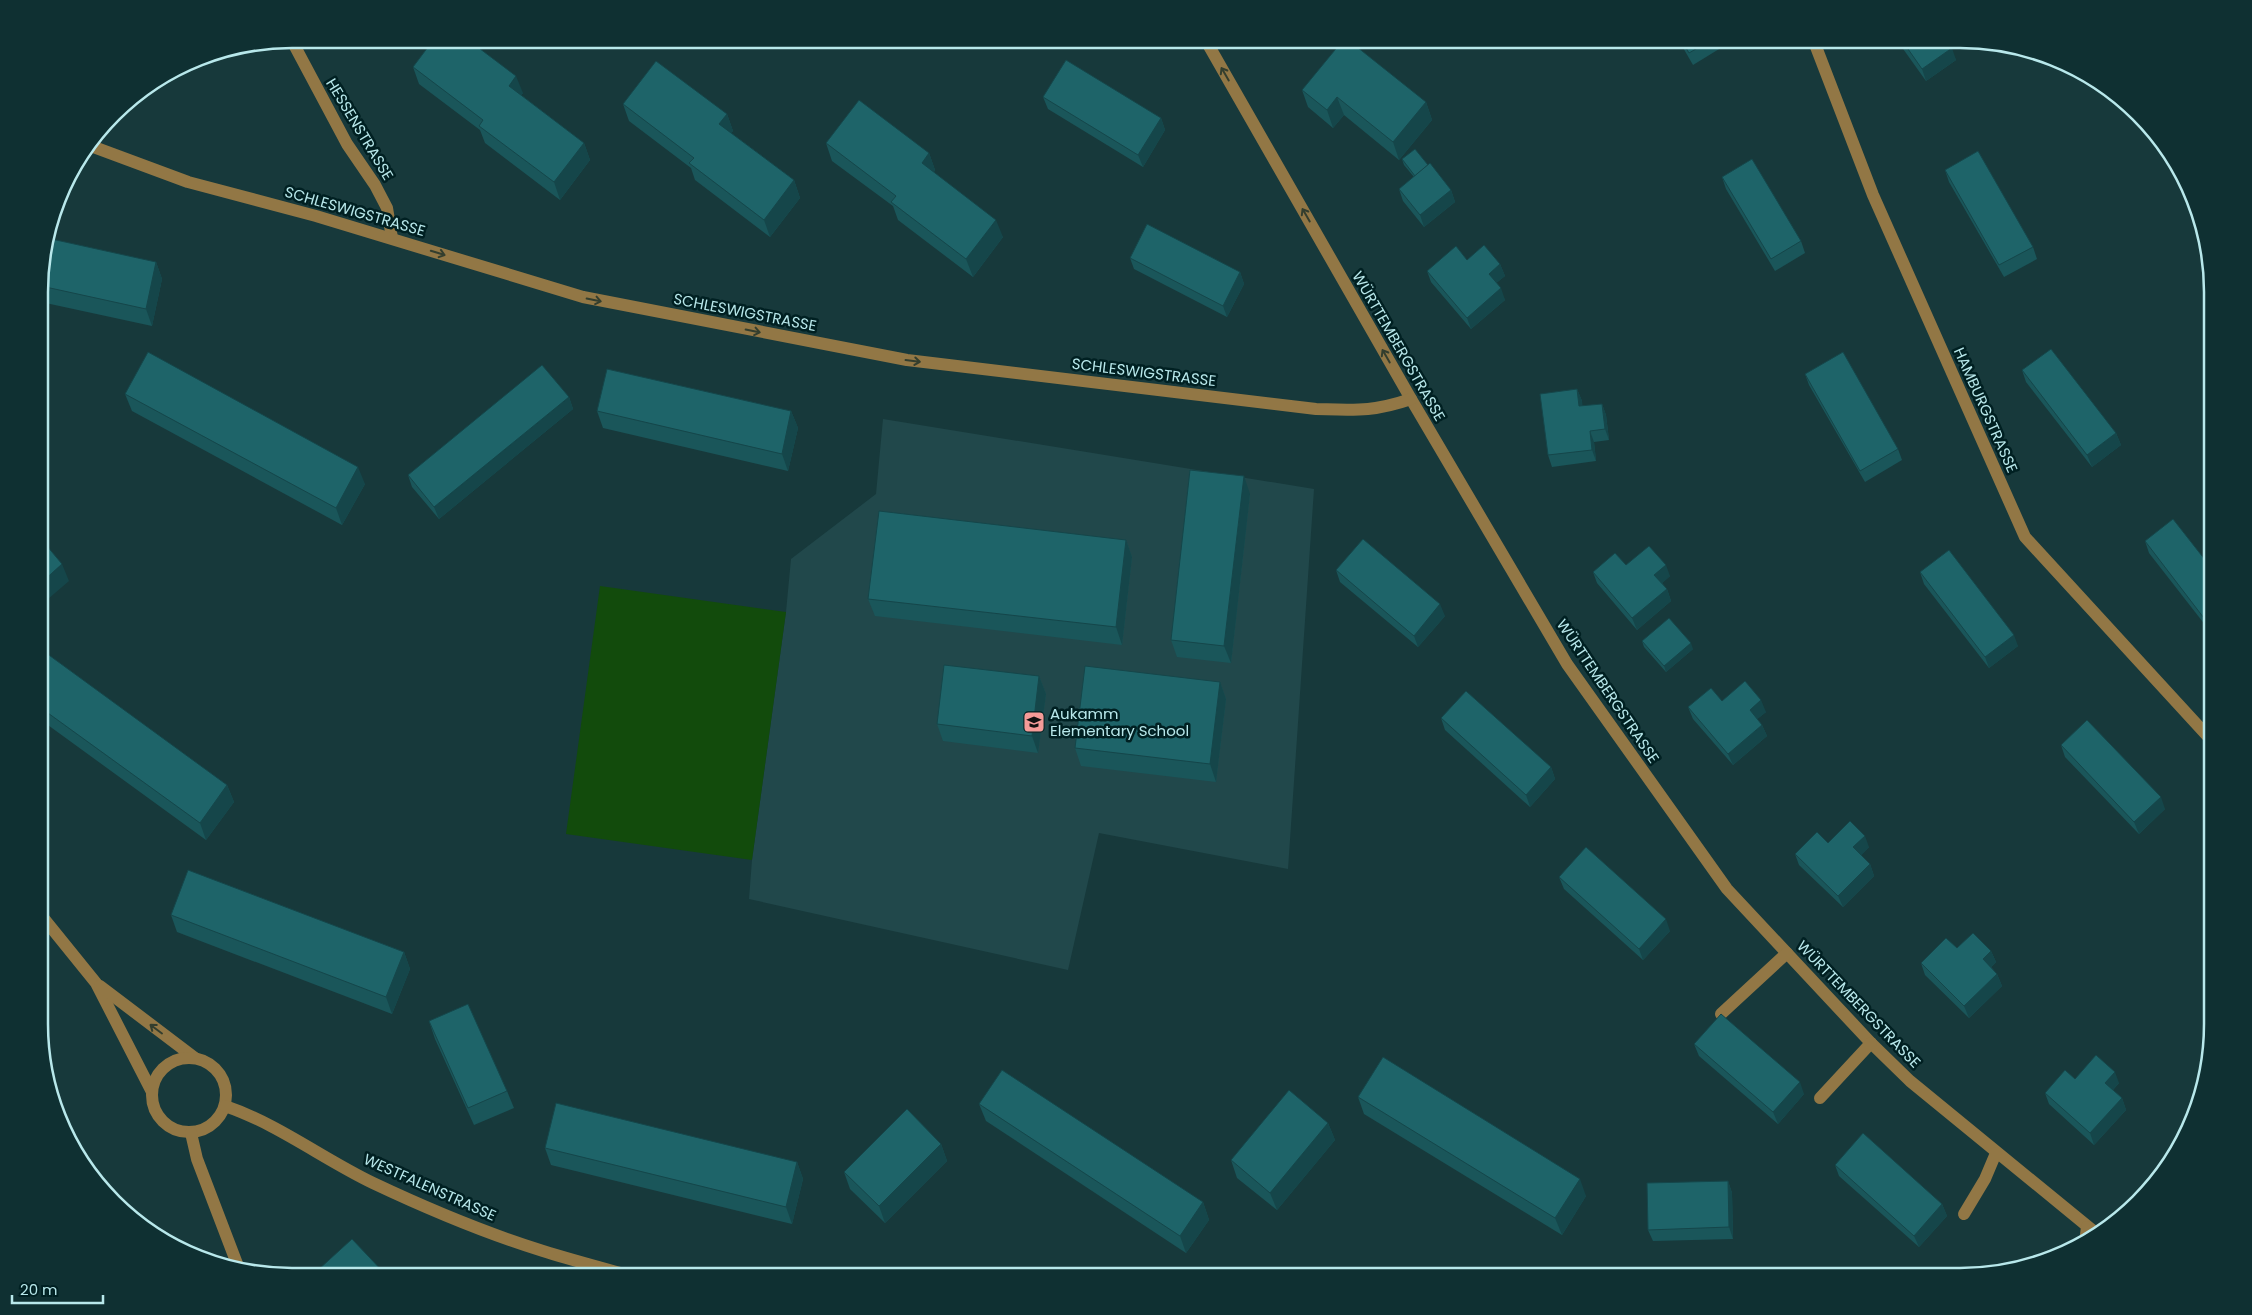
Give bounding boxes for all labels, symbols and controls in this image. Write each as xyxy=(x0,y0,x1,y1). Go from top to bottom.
one-way arrow xyxy=(1220,67,1230,82)
street label: HESSENSTRASSE xyxy=(321,74,399,184)
street label: SCHLESWIGSTRASSE xyxy=(282,181,428,241)
one-way arrow xyxy=(1300,209,1310,223)
one-way arrow xyxy=(430,248,446,258)
street label: WÜRTTEMBERGSTRASSE xyxy=(1347,267,1451,425)
street label: SCHLESWIGSTRASSE xyxy=(672,288,818,336)
one-way arrow xyxy=(585,295,601,305)
one-way arrow xyxy=(745,326,761,336)
street label: HAMBURGSTRASSE xyxy=(1949,344,2023,476)
one-way arrow xyxy=(1381,350,1391,364)
street label: SCHLESWIGSTRASSE xyxy=(1071,353,1217,391)
one-way arrow xyxy=(904,356,920,366)
street label: WÜRTTEMBERGSTRASSE xyxy=(1552,615,1664,767)
place label: Aukamm Elementary School xyxy=(1050,703,1189,741)
school or university icon: Aukamm Elementary School xyxy=(1022,710,1046,734)
street label: WÜRTTEMBERGSTRASSE xyxy=(1792,936,1926,1072)
one-way arrow xyxy=(149,1024,163,1034)
street label: WESTFALENSTRASSE xyxy=(360,1148,500,1226)
scale bar xyxy=(12,1272,104,1304)
text: 20 m xyxy=(20,1279,58,1300)

